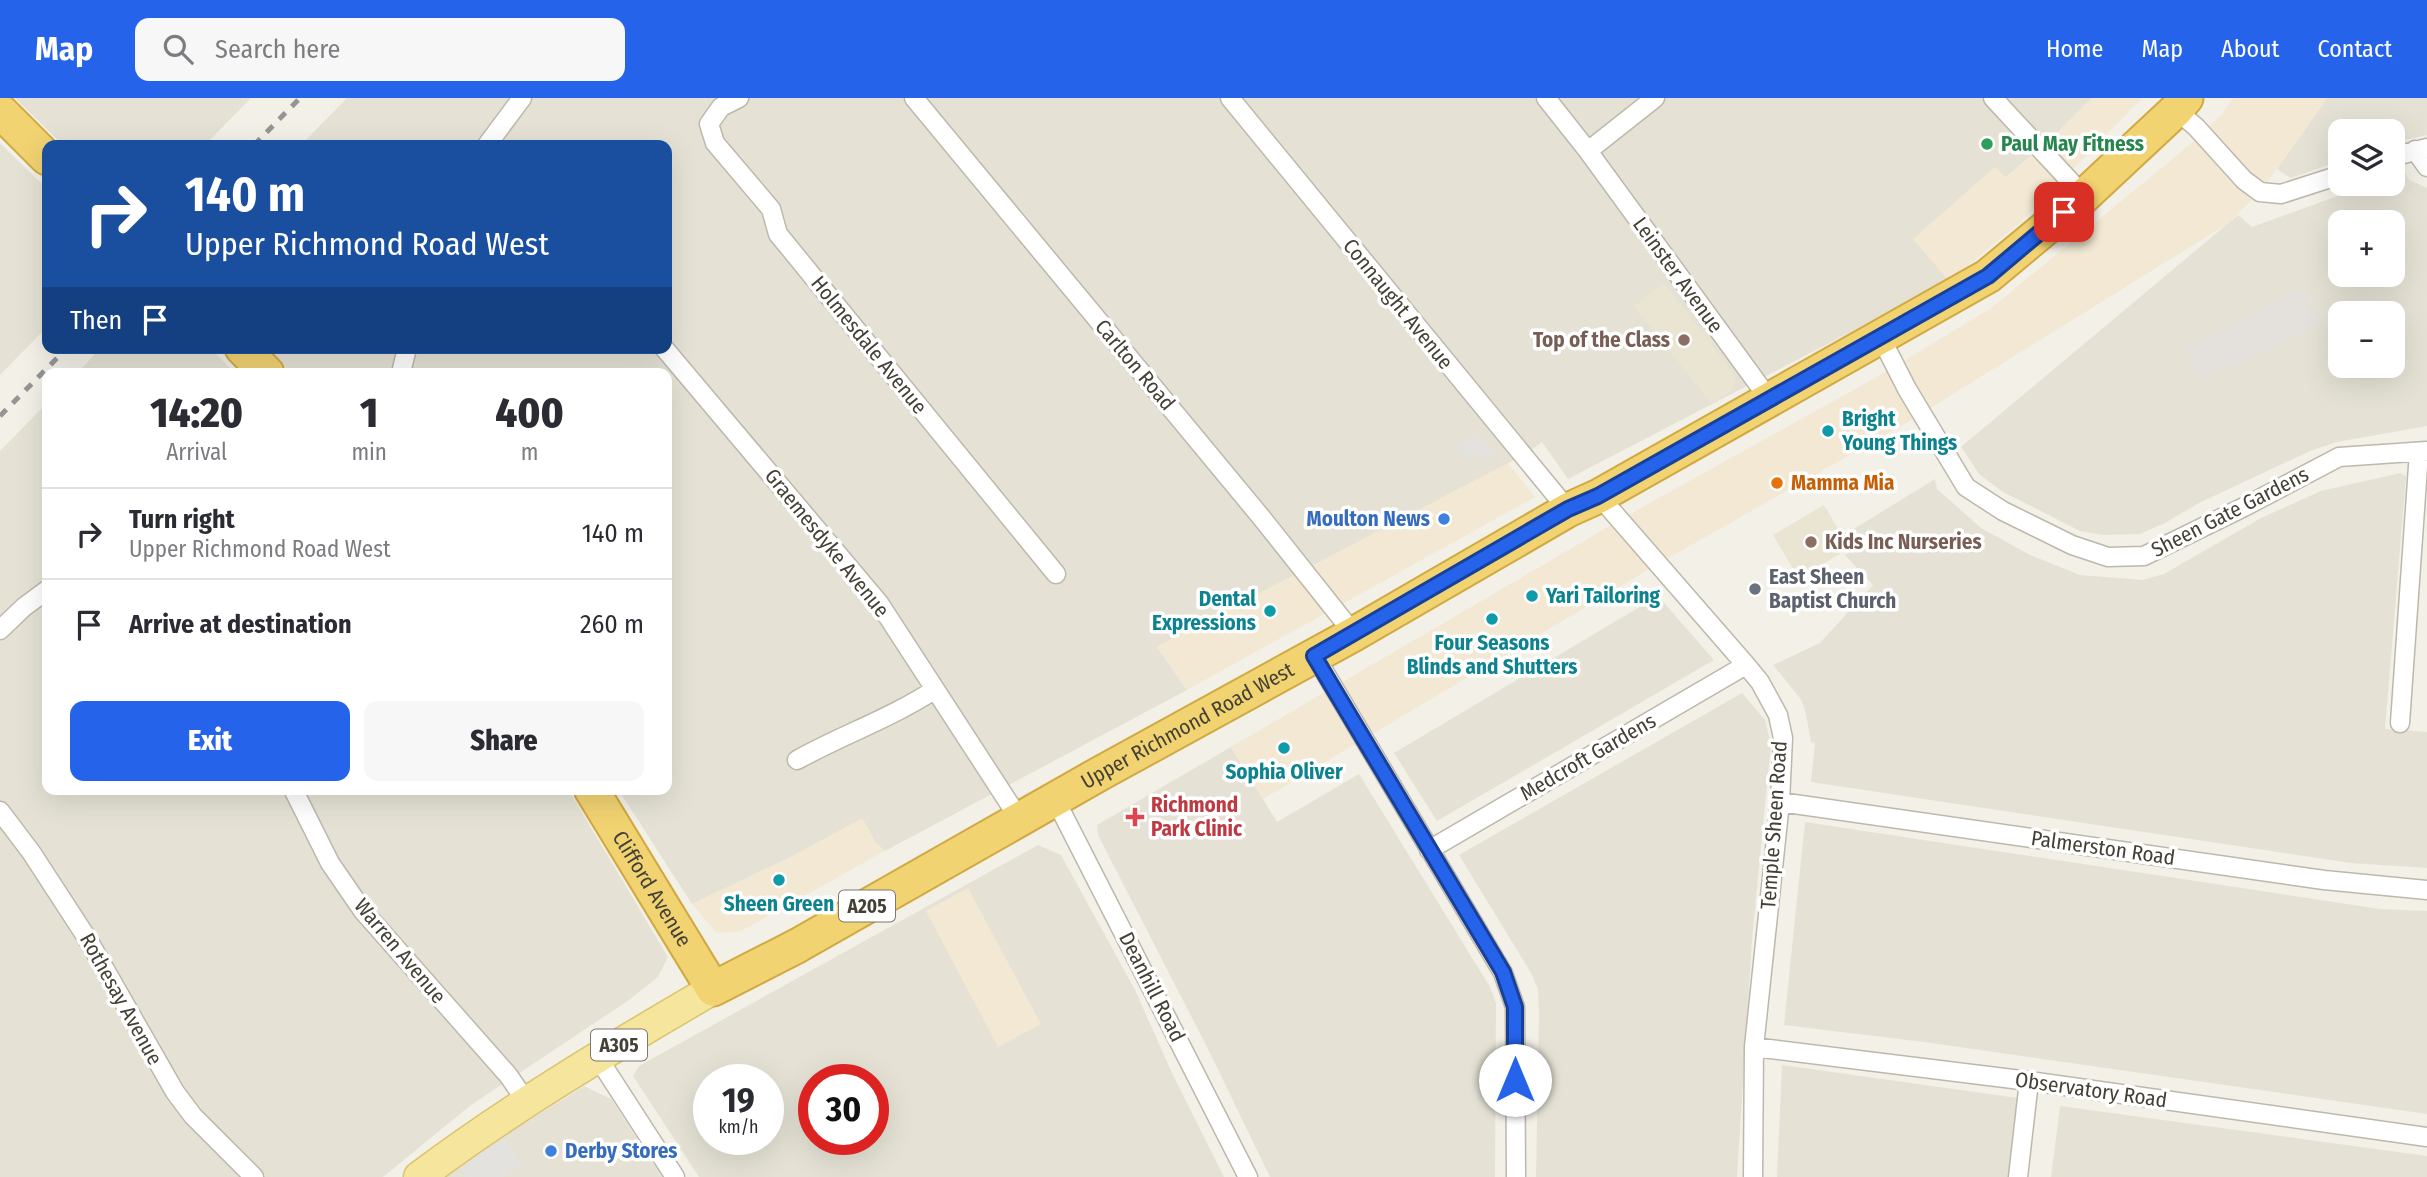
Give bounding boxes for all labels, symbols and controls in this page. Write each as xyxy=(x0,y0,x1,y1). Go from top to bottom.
search box xyxy=(135,18,625,81)
text: Map xyxy=(35,29,93,69)
icon: search xyxy=(159,30,197,68)
text: Search here xyxy=(215,34,340,65)
text: Home xyxy=(2046,35,2103,63)
text: Map xyxy=(2141,35,2183,63)
text: About xyxy=(2221,35,2279,63)
text: Contact xyxy=(2317,35,2392,63)
map controls xyxy=(2328,119,2405,378)
button: layers xyxy=(2328,119,2405,196)
place label: Paul May Fitness xyxy=(2001,131,2144,157)
marker: Paul May Fitness xyxy=(1979,136,1995,152)
text: 140 m xyxy=(185,165,305,224)
icon: right xyxy=(70,168,161,259)
pin xyxy=(2034,182,2094,242)
icon: arrive xyxy=(2045,193,2083,231)
button: + xyxy=(2328,210,2405,287)
street label: Leinster Avenue xyxy=(1627,212,1729,338)
text: Upper Richmond Road West xyxy=(185,225,549,263)
street label: Connaught Avenue xyxy=(1337,233,1459,375)
street label: Holmesdale Avenue xyxy=(805,271,933,419)
icon: arrive xyxy=(136,301,174,339)
button: − xyxy=(2328,301,2405,378)
text: Then xyxy=(70,305,122,336)
street label: Carlton Road xyxy=(1089,314,1181,416)
place label: Top of the Class xyxy=(1533,327,1670,353)
marker: Top of the Class xyxy=(1676,332,1692,348)
text: 14:20 xyxy=(150,388,243,438)
text: 1 xyxy=(360,388,378,438)
text: 400 xyxy=(495,388,564,438)
place label: Bright Young Things xyxy=(1841,406,1957,456)
marker: Bright Young Things xyxy=(1820,423,1836,439)
text: Arrival xyxy=(166,438,227,466)
text: min xyxy=(351,438,387,466)
text: m xyxy=(521,438,538,466)
street label: Sheen Gate Gardens xyxy=(2147,461,2313,563)
street label: Graemesdyke Avenue xyxy=(759,464,895,622)
place label: Mamma Mia xyxy=(1791,470,1894,496)
marker: Mamma Mia xyxy=(1769,475,1785,491)
text: Turn right xyxy=(129,504,235,535)
place label: Moulton News xyxy=(1307,506,1430,532)
marker: Moulton News xyxy=(1436,511,1452,527)
icon: right xyxy=(70,515,108,553)
text: 140 m xyxy=(582,518,644,549)
place label: Kids Inc Nurseries xyxy=(1825,529,1982,555)
marker: Kids Inc Nurseries xyxy=(1803,534,1819,550)
text: Upper Richmond Road West xyxy=(129,535,391,563)
place label: East Sheen Baptist Church xyxy=(1769,564,1896,614)
marker: East Sheen Baptist Church xyxy=(1747,581,1763,597)
place label: Yari Tailoring xyxy=(1545,583,1661,609)
place label: Dental Expressions xyxy=(1152,586,1256,636)
marker: Yari Tailoring xyxy=(1524,588,1540,604)
marker: Dental Expressions xyxy=(1262,603,1278,619)
icon: arrive xyxy=(70,606,108,644)
text: Arrive at destination xyxy=(129,609,352,640)
text: 260 m xyxy=(580,609,644,640)
marker: Four Seasons Blinds and Shutters xyxy=(1484,611,1500,627)
place label: Four Seasons Blinds and Shutters xyxy=(1407,630,1577,680)
street label: Upper Richmond Road West xyxy=(1076,657,1298,795)
button: Exit xyxy=(70,701,350,781)
button: Share xyxy=(364,701,644,781)
street label: Medcroft Gardens xyxy=(1516,708,1660,806)
marker: Sophia Oliver xyxy=(1276,740,1292,756)
street label: Temple Sheen Road xyxy=(1755,740,1793,910)
place label: Sophia Oliver xyxy=(1225,759,1343,785)
place label: Richmond Park Clinic xyxy=(1151,792,1243,842)
marker: Richmond Park Clinic xyxy=(1125,807,1145,827)
street label: Palmerston Road xyxy=(2029,825,2177,871)
street label: Clifford Avenue xyxy=(607,826,697,952)
marker: Sheen Green xyxy=(771,872,787,888)
road number: A205 xyxy=(839,890,895,922)
place label: Sheen Green xyxy=(724,891,834,917)
street label: Warren Avenue xyxy=(349,893,451,1009)
street label: Deanhill Road xyxy=(1113,928,1191,1046)
street label: Rothesay Avenue xyxy=(74,929,168,1069)
road number: A305 xyxy=(591,1029,647,1060)
position arrow xyxy=(1478,1043,1552,1117)
speed limit sign: 30 xyxy=(798,1064,889,1155)
street label: Observatory Road xyxy=(2013,1066,2169,1114)
text: 19 xyxy=(722,1079,755,1121)
text: km/h xyxy=(718,1116,759,1138)
place label: Derby Stores xyxy=(565,1138,678,1164)
marker: Derby Stores xyxy=(543,1143,559,1159)

